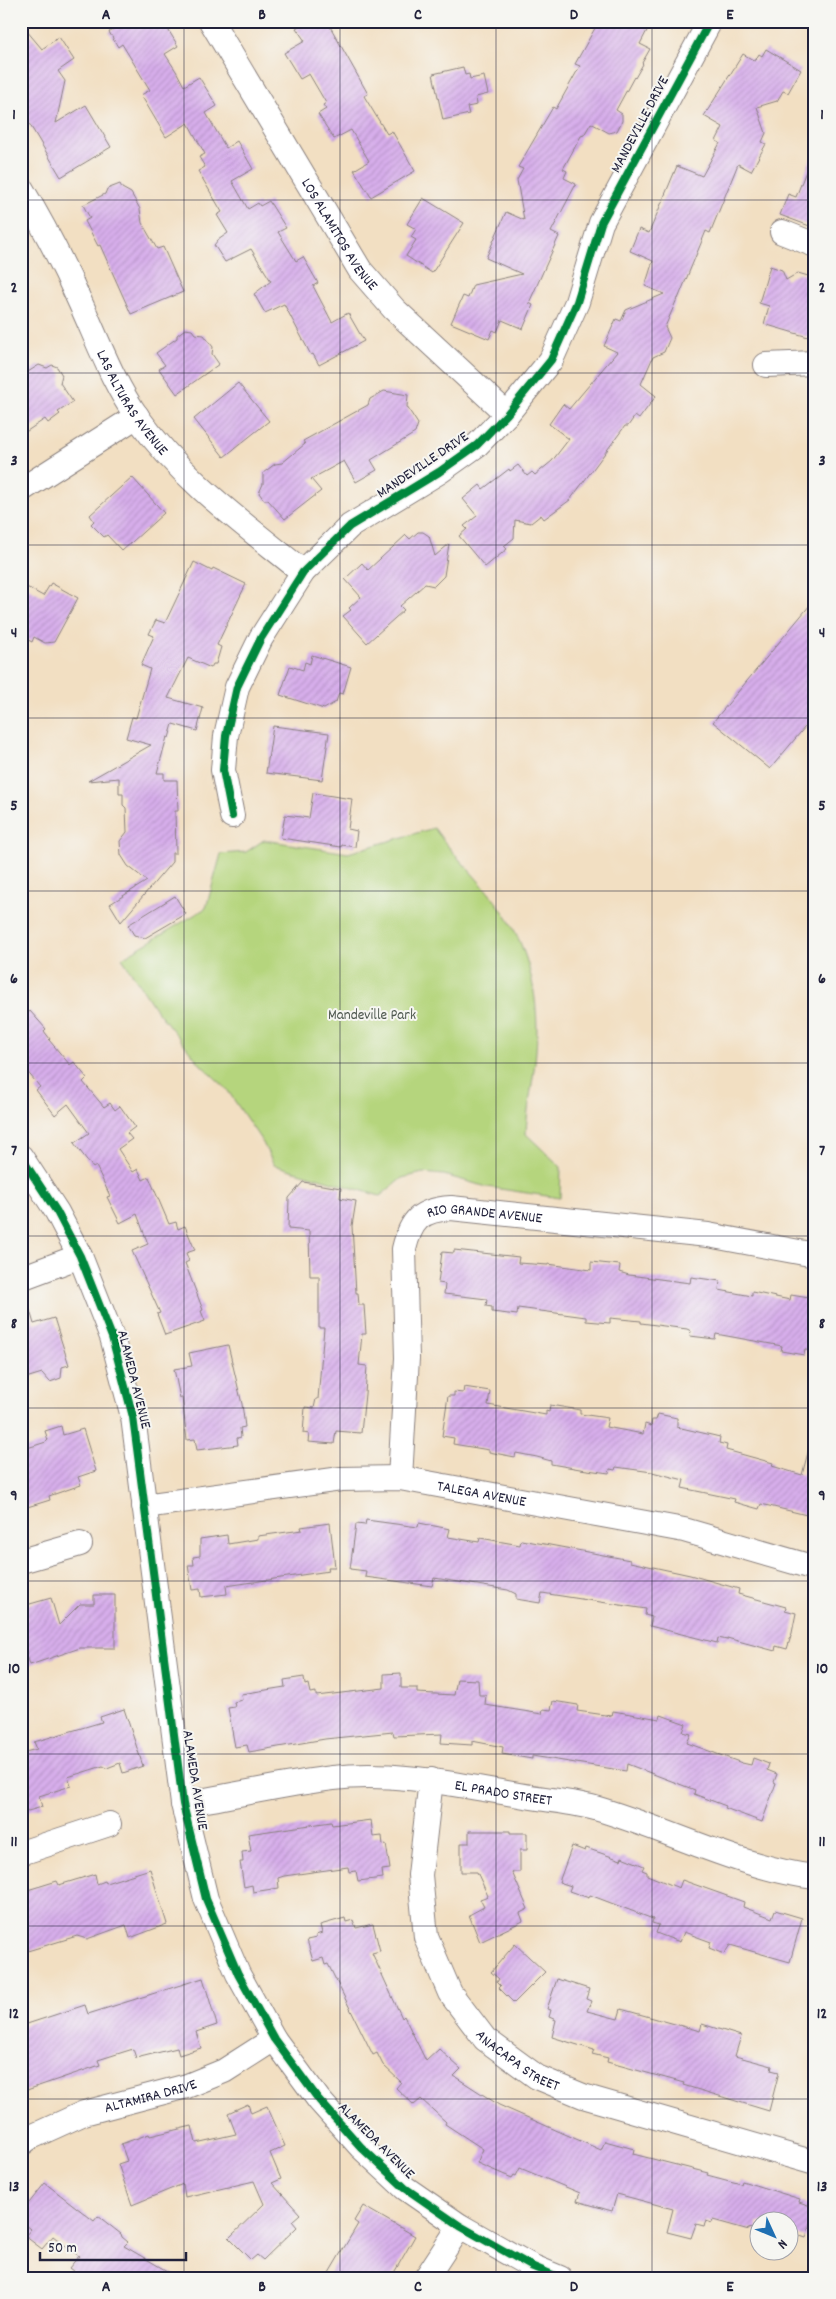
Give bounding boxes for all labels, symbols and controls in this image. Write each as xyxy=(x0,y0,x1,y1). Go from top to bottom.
text: A xyxy=(102,4,111,27)
text: B xyxy=(258,4,266,27)
text: C xyxy=(414,4,422,27)
text: D xyxy=(570,4,579,27)
text: E xyxy=(726,4,734,27)
street label: MANDEVILLE DRIVE xyxy=(606,72,676,177)
text: 1 xyxy=(12,104,16,127)
text: 1 xyxy=(820,104,824,127)
street label: LOS ALAMITOS AVENUE xyxy=(295,175,382,296)
text: 2 xyxy=(11,277,18,300)
text: 2 xyxy=(819,277,826,300)
street label: LAS ALTURAS AVENUE xyxy=(89,347,173,461)
street label: MANDEVILLE DRIVE xyxy=(373,427,474,505)
text: 3 xyxy=(10,450,18,473)
text: 3 xyxy=(818,450,826,473)
text: 4 xyxy=(11,622,17,645)
text: 4 xyxy=(819,622,825,645)
text: 5 xyxy=(10,795,18,818)
text: 5 xyxy=(818,795,826,818)
text: 6 xyxy=(10,968,18,991)
text: 6 xyxy=(818,968,826,991)
park label: Mandeville Park xyxy=(328,1005,416,1027)
text: 7 xyxy=(11,1140,17,1163)
text: 7 xyxy=(819,1140,825,1163)
street label: RIO GRANDE AVENUE xyxy=(424,1199,543,1231)
text: 8 xyxy=(11,1313,18,1336)
text: 8 xyxy=(819,1313,826,1336)
street label: ALAMEDA AVENUE xyxy=(110,1328,156,1431)
street label: TALEGA AVENUE xyxy=(435,1476,528,1514)
text: 9 xyxy=(10,1485,18,1508)
text: 9 xyxy=(818,1485,826,1508)
text: 10 xyxy=(8,1658,20,1681)
text: 10 xyxy=(816,1658,828,1681)
street label: ALAMEDA AVENUE xyxy=(175,1729,213,1832)
street label: EL PRADO STREET xyxy=(453,1775,553,1813)
text: 11 xyxy=(10,1831,18,1854)
text: 11 xyxy=(818,1831,826,1854)
text: 12 xyxy=(9,2003,19,2026)
text: 12 xyxy=(817,2003,827,2026)
street label: ANACAPA STREET xyxy=(469,2026,562,2098)
street label: ALTAMIRA DRIVE xyxy=(102,2074,201,2120)
street label: ALAMEDA AVENUE xyxy=(332,2098,419,2185)
text: 13 xyxy=(9,2176,19,2199)
text: 13 xyxy=(817,2176,827,2199)
north arrow xyxy=(748,2212,798,2262)
scale bar xyxy=(40,2229,186,2261)
text: N xyxy=(772,2234,792,2253)
text: 50 m xyxy=(48,2238,77,2260)
text: A xyxy=(102,2276,111,2299)
text: B xyxy=(258,2276,266,2299)
text: C xyxy=(414,2276,422,2299)
text: D xyxy=(570,2276,579,2299)
text: E xyxy=(726,2276,734,2299)

